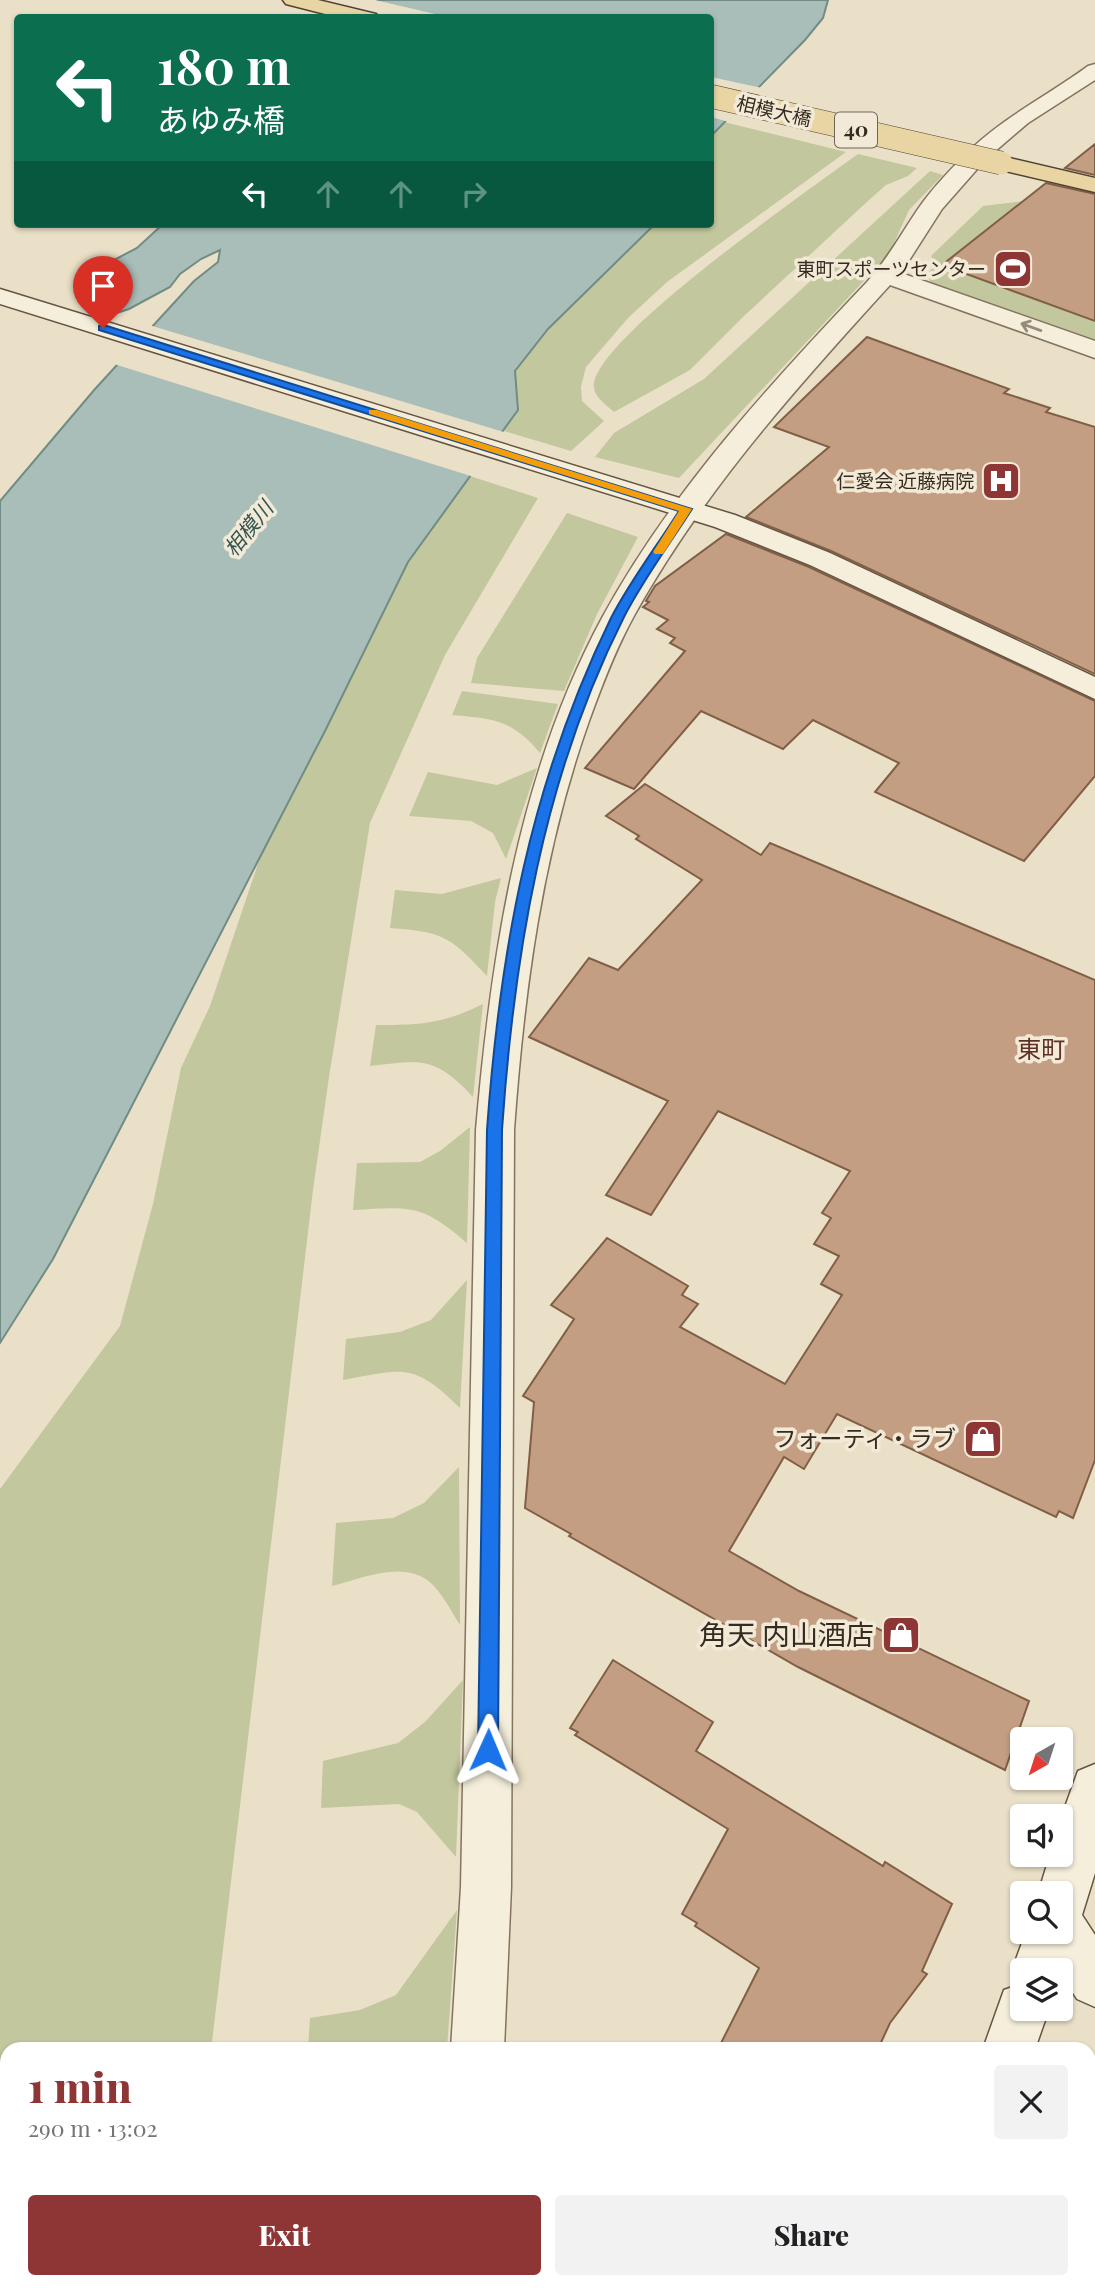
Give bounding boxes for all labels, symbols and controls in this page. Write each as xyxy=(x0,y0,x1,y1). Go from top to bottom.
text: 180 m xyxy=(157,32,291,97)
icon: left xyxy=(42,42,133,133)
street label: 相模大橋 xyxy=(734,89,814,131)
text: あゆみ橋 xyxy=(157,97,285,140)
road number: 40 xyxy=(835,113,877,148)
icon: left xyxy=(236,175,274,213)
icon: ahead xyxy=(309,175,347,213)
icon: ahead xyxy=(382,175,420,213)
icon: right xyxy=(455,175,493,213)
sports icon: 東町スポーツセンター xyxy=(992,248,1034,290)
place label: 東町スポーツセンター xyxy=(796,255,986,281)
pin xyxy=(73,256,133,328)
icon: arrive xyxy=(84,267,122,305)
one-way arrow xyxy=(1020,320,1042,333)
hospital icon: 仁愛会 近藤病院 xyxy=(980,460,1022,502)
place label: 仁愛会 近藤病院 xyxy=(836,467,974,493)
water label: 相模川 xyxy=(217,493,279,561)
district label: 東町 xyxy=(1017,1032,1065,1064)
shop icon: フォーティ・ラブ xyxy=(962,1418,1004,1460)
place label: フォーティ・ラブ xyxy=(773,1422,956,1453)
shop icon: 角天 内山酒店 xyxy=(880,1614,922,1656)
place label: 角天 内山酒店 xyxy=(699,1615,874,1652)
position arrow xyxy=(451,1713,525,1787)
north arrow xyxy=(1010,1727,1073,1790)
map controls xyxy=(1010,1727,1073,2021)
button: sound xyxy=(1010,1804,1073,1867)
button: search xyxy=(1010,1881,1073,1944)
button: layers xyxy=(1010,1958,1073,2021)
text: 1 min xyxy=(28,2058,132,2114)
button: close xyxy=(994,2065,1068,2139)
text: 290 m · 13:02 xyxy=(28,2112,158,2143)
button: Exit xyxy=(28,2195,541,2275)
button: Share xyxy=(555,2195,1068,2275)

